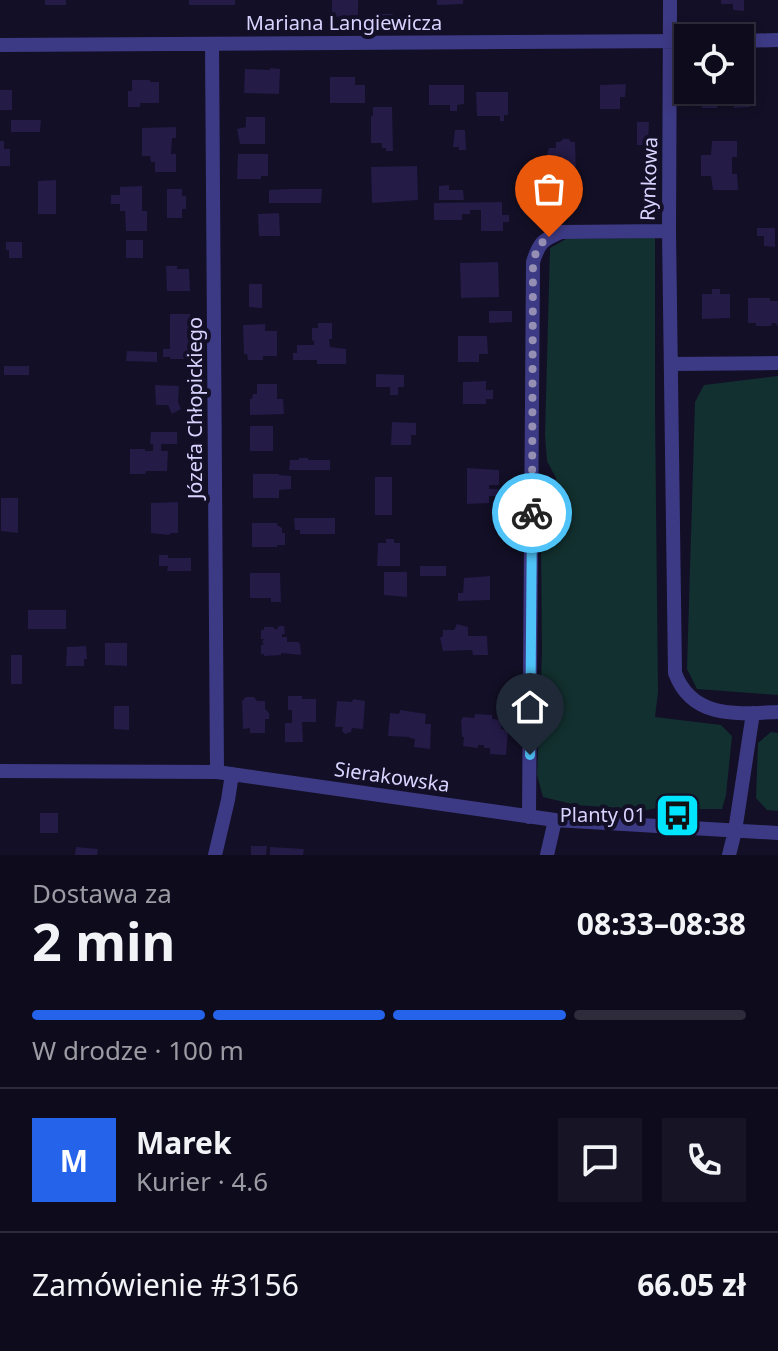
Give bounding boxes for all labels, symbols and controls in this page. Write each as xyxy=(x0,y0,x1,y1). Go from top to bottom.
street label: Mariana Langiewicza xyxy=(246,9,442,36)
map controls xyxy=(674,24,754,104)
button: locate xyxy=(674,24,754,104)
street label: Rynkowa xyxy=(634,136,663,222)
pin xyxy=(515,155,583,237)
icon: bag xyxy=(527,167,571,211)
street label: Józefa Chłopickiego xyxy=(181,317,208,501)
courier xyxy=(492,473,572,553)
icon: bike xyxy=(510,491,554,535)
pin xyxy=(496,673,564,755)
icon: home xyxy=(508,685,552,729)
street label: Sierakowska xyxy=(333,755,451,798)
bus stop icon: Planty 01 xyxy=(653,791,701,839)
place label: Planty 01 xyxy=(560,801,646,828)
text: Dostawa za xyxy=(32,875,172,911)
text: 08:33–08:38 xyxy=(577,903,746,944)
text: 2 min xyxy=(32,905,175,976)
text: W drodze · 100 m xyxy=(32,1032,244,1068)
button: chat xyxy=(558,1118,642,1202)
button: phone xyxy=(662,1118,746,1202)
text: Marek xyxy=(136,1122,232,1163)
text: M xyxy=(60,1140,88,1181)
text: Kurier · 4.6 xyxy=(136,1163,268,1199)
text: Zamówienie #3156 xyxy=(32,1264,299,1305)
text: 66.05 zł xyxy=(637,1264,746,1305)

